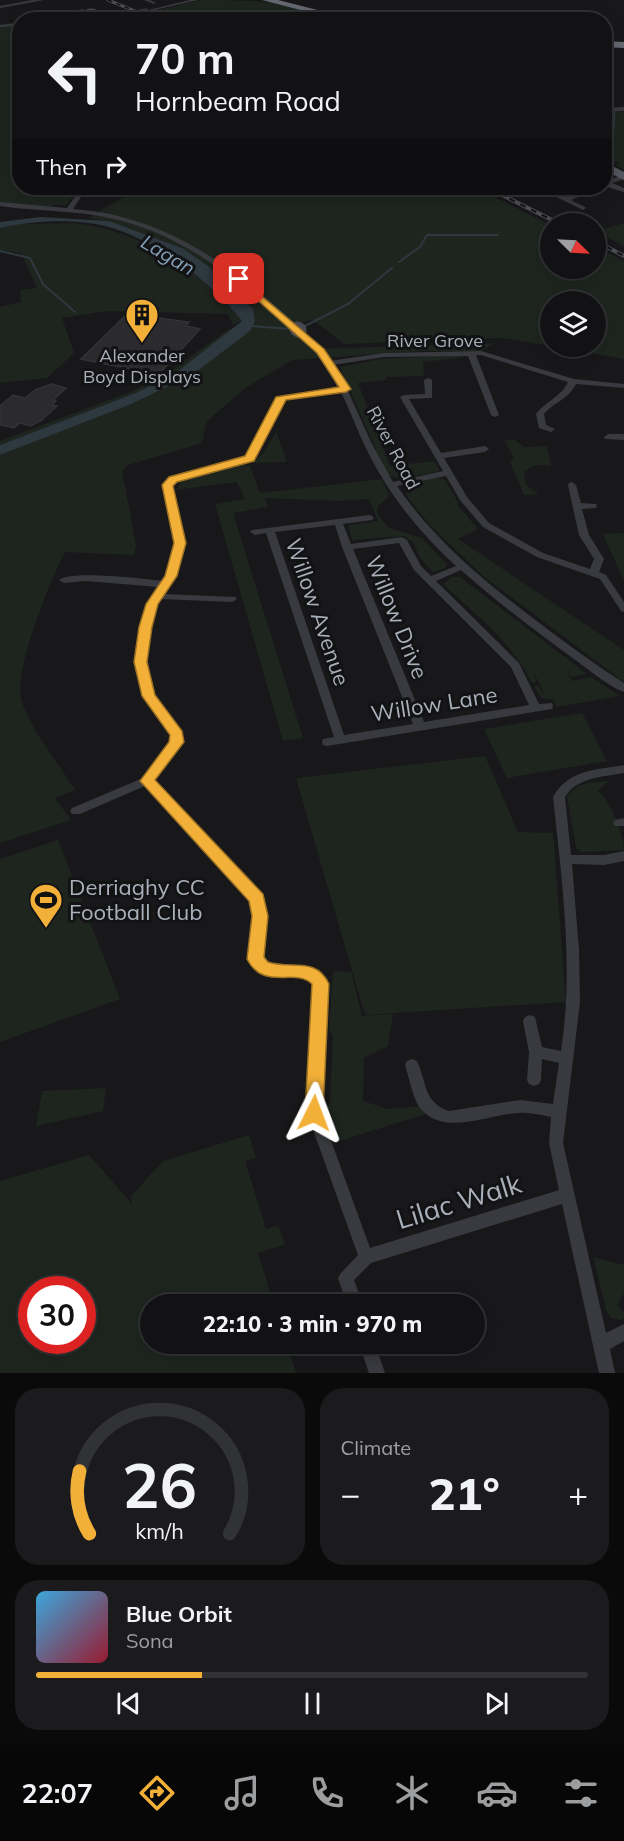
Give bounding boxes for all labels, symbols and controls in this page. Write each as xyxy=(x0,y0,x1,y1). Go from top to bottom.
text: 70 m xyxy=(135,32,235,85)
icon: left xyxy=(36,36,114,114)
text: Hornbeam Road xyxy=(135,84,341,118)
icon: right xyxy=(99,150,132,183)
text: Then xyxy=(36,153,87,181)
north arrow xyxy=(540,213,606,279)
map controls xyxy=(540,213,606,357)
water label: Lagan xyxy=(137,229,200,280)
pin xyxy=(213,253,264,304)
icon: arrive xyxy=(222,262,255,295)
button: layers xyxy=(540,291,606,357)
building icon: Alexander Boyd Displays xyxy=(124,297,160,344)
street label: River Grove xyxy=(387,329,483,352)
place label: Alexander Boyd Displays xyxy=(83,344,201,388)
street label: River Road xyxy=(362,402,425,493)
street label: Willow Avenue xyxy=(280,535,356,689)
street label: Willow Drive xyxy=(360,551,434,683)
street label: Willow Lane xyxy=(369,680,499,728)
place label: Derriaghy CC Football Club xyxy=(69,873,205,926)
sports icon: Derriaghy CC Football Club xyxy=(28,882,64,929)
position arrow xyxy=(282,1081,346,1145)
street label: Lilac Walk xyxy=(392,1166,526,1236)
speed limit sign: 30 xyxy=(18,1276,96,1354)
text: 22:10 · 3 min · 970 m xyxy=(203,1310,422,1338)
text: Climate xyxy=(341,1435,411,1460)
text: 26 xyxy=(122,1445,197,1524)
text: 21° xyxy=(429,1465,500,1521)
text: − xyxy=(341,1473,360,1514)
text: + xyxy=(568,1473,588,1514)
text: km/h xyxy=(135,1517,184,1544)
text: Blue Orbit xyxy=(126,1600,232,1628)
text: Sona xyxy=(126,1628,174,1653)
icon: previous xyxy=(112,1687,145,1720)
icon: pause xyxy=(296,1687,329,1720)
icon: next xyxy=(480,1687,513,1720)
icon: directions xyxy=(136,1772,178,1814)
icon: music xyxy=(221,1772,263,1814)
icon: phone xyxy=(306,1772,348,1814)
icon: climate xyxy=(391,1772,433,1814)
icon: car xyxy=(476,1772,518,1814)
icon: filters xyxy=(560,1772,602,1814)
text: 22:07 xyxy=(21,1776,93,1810)

